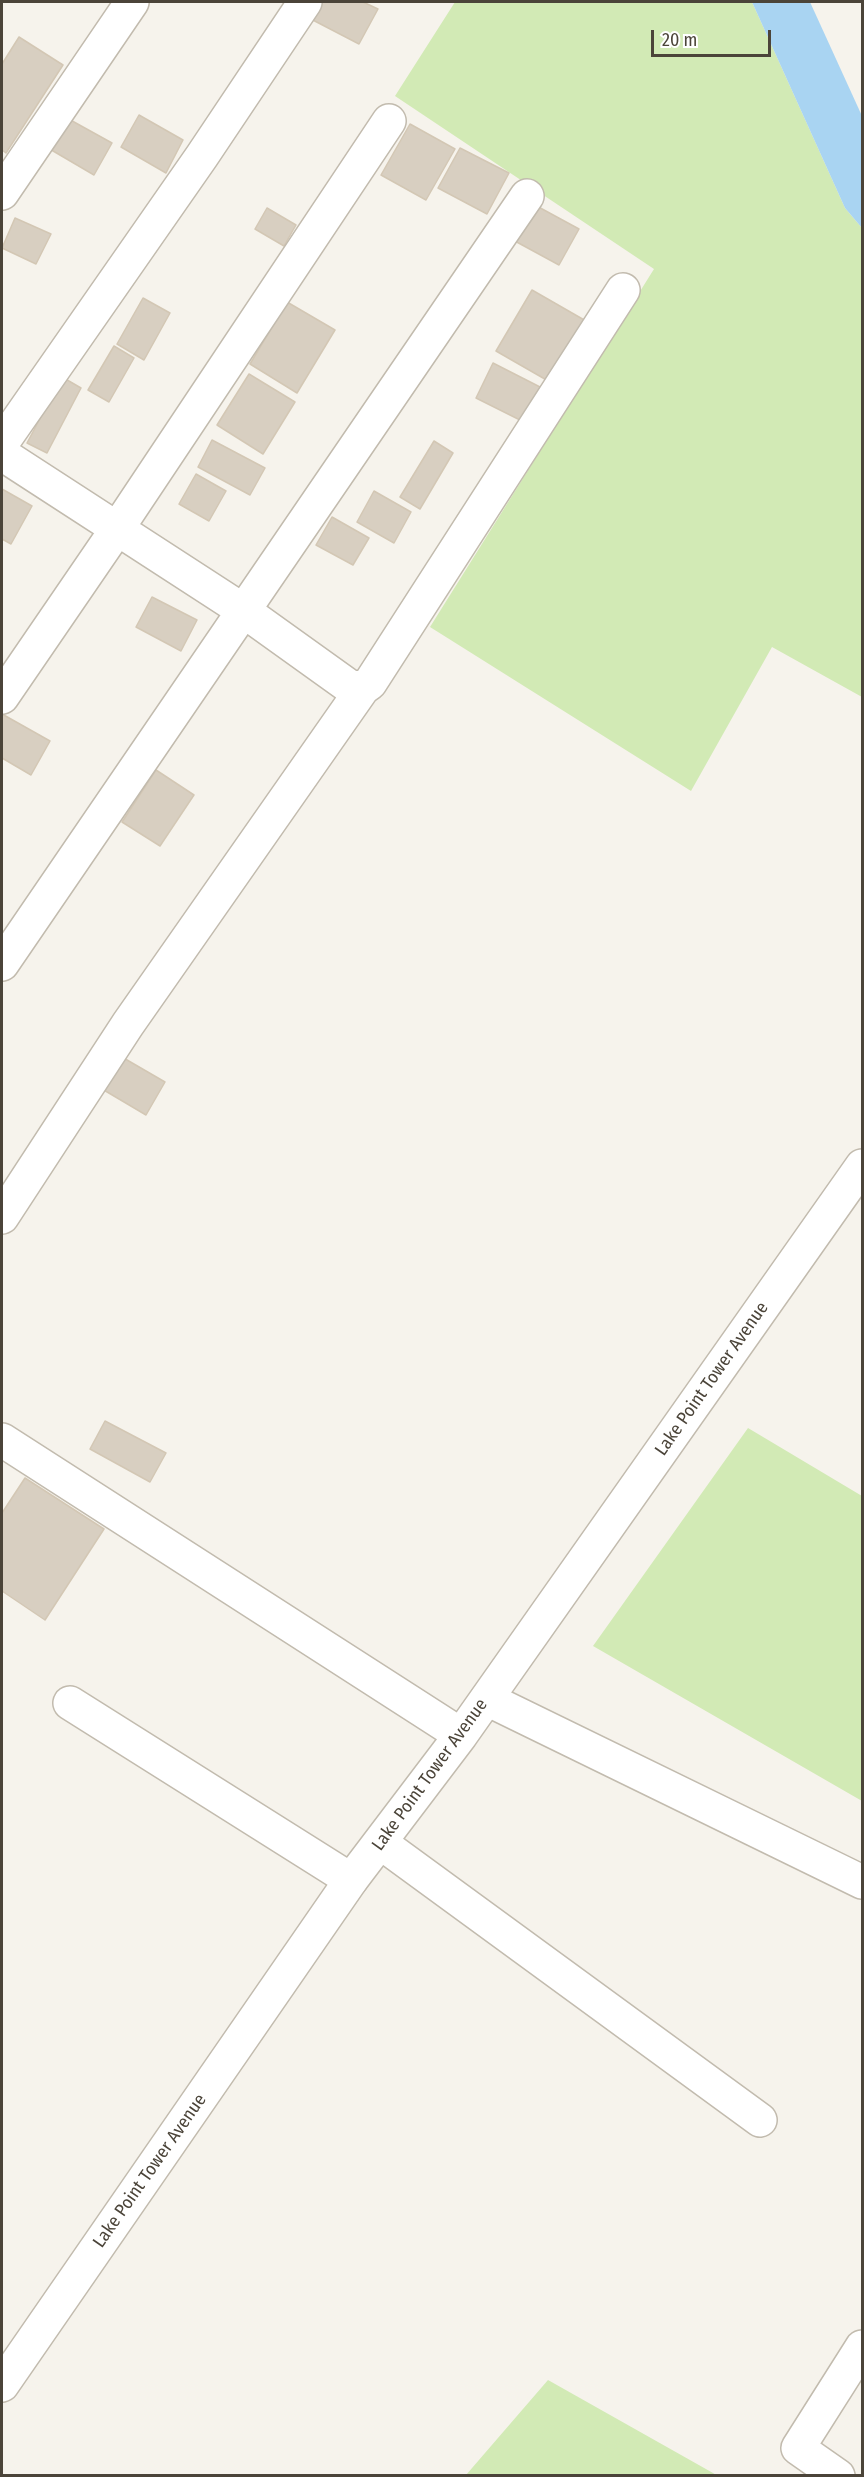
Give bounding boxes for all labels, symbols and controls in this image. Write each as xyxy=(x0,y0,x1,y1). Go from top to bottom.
scale bar xyxy=(654,18,774,56)
text: 20 m xyxy=(662,29,697,51)
street label: Lake Point Tower Avenue xyxy=(651,1298,773,1460)
street label: Lake Point Tower Avenue xyxy=(368,1695,492,1855)
street label: Lake Point Tower Avenue xyxy=(89,2090,211,2252)

